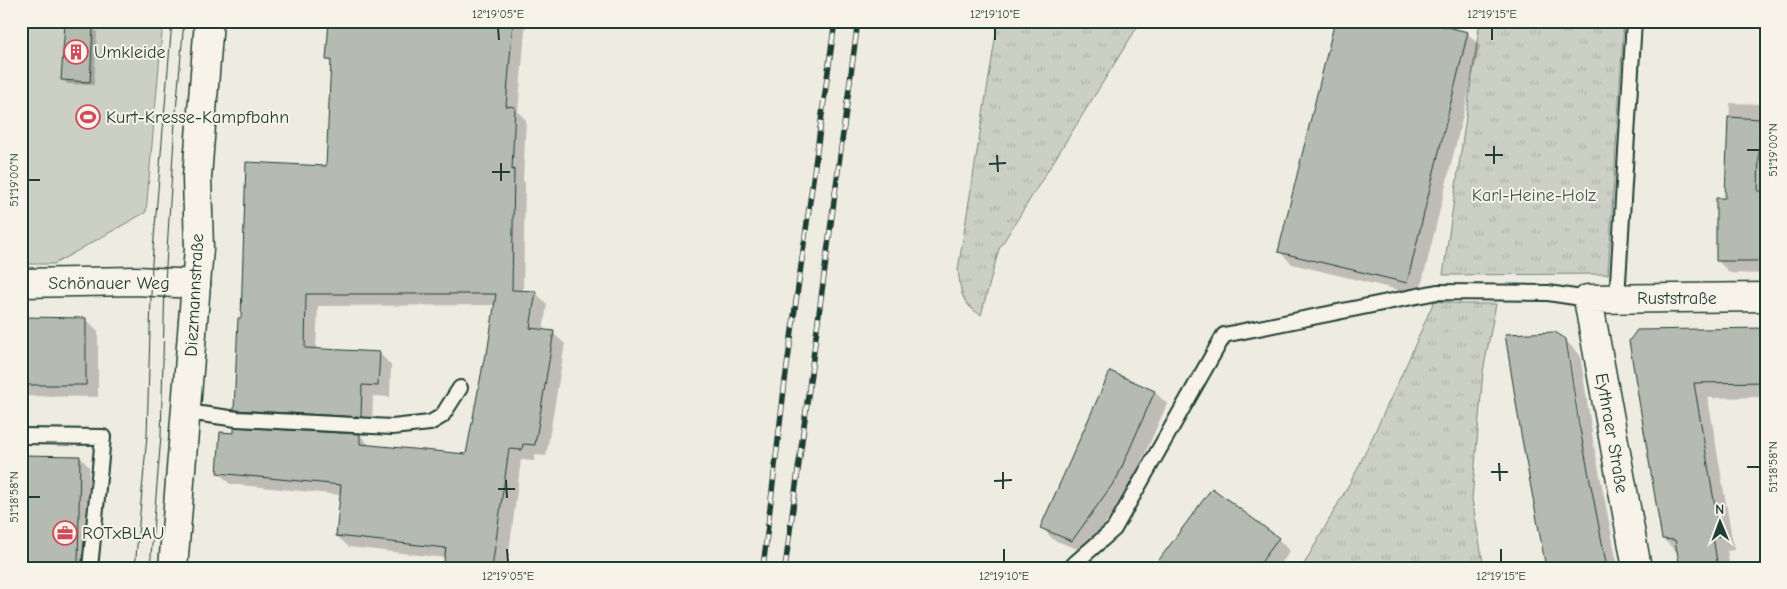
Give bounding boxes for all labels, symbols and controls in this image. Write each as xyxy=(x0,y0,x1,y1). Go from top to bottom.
text: 12°19'05"E xyxy=(472,7,524,21)
text: 12°19'10"E xyxy=(970,7,1020,21)
text: 12°19'15"E xyxy=(1467,7,1517,21)
building icon: Umkleide xyxy=(63,39,89,65)
place label: Umkleide xyxy=(94,42,166,63)
sports icon: Kurt-Kresse-Kampfbahn xyxy=(75,104,101,130)
place label: Kurt-Kresse-Kampfbahn xyxy=(106,107,289,128)
text: 51°19'00"N xyxy=(1766,123,1780,177)
text: 51°19'00"N xyxy=(7,153,21,207)
park label: Karl-Heine-Holz xyxy=(1472,185,1596,206)
street label: Diezmannstraße xyxy=(181,233,208,357)
street label: Schönauer Weg xyxy=(48,273,170,294)
street label: Ruststraße xyxy=(1637,288,1717,309)
street label: Eythraer Straße xyxy=(1591,371,1632,495)
text: 51°18'58"N xyxy=(1766,441,1780,493)
text: 51°18'58"N xyxy=(7,471,21,523)
north arrow xyxy=(1694,496,1744,546)
text: N xyxy=(1715,501,1724,518)
office icon: ROTxBLAU xyxy=(52,520,78,546)
place label: ROTxBLAU xyxy=(82,523,164,544)
text: 12°19'05"E xyxy=(482,569,534,583)
text: 12°19'10"E xyxy=(979,569,1029,583)
text: 12°19'15"E xyxy=(1476,569,1526,583)

